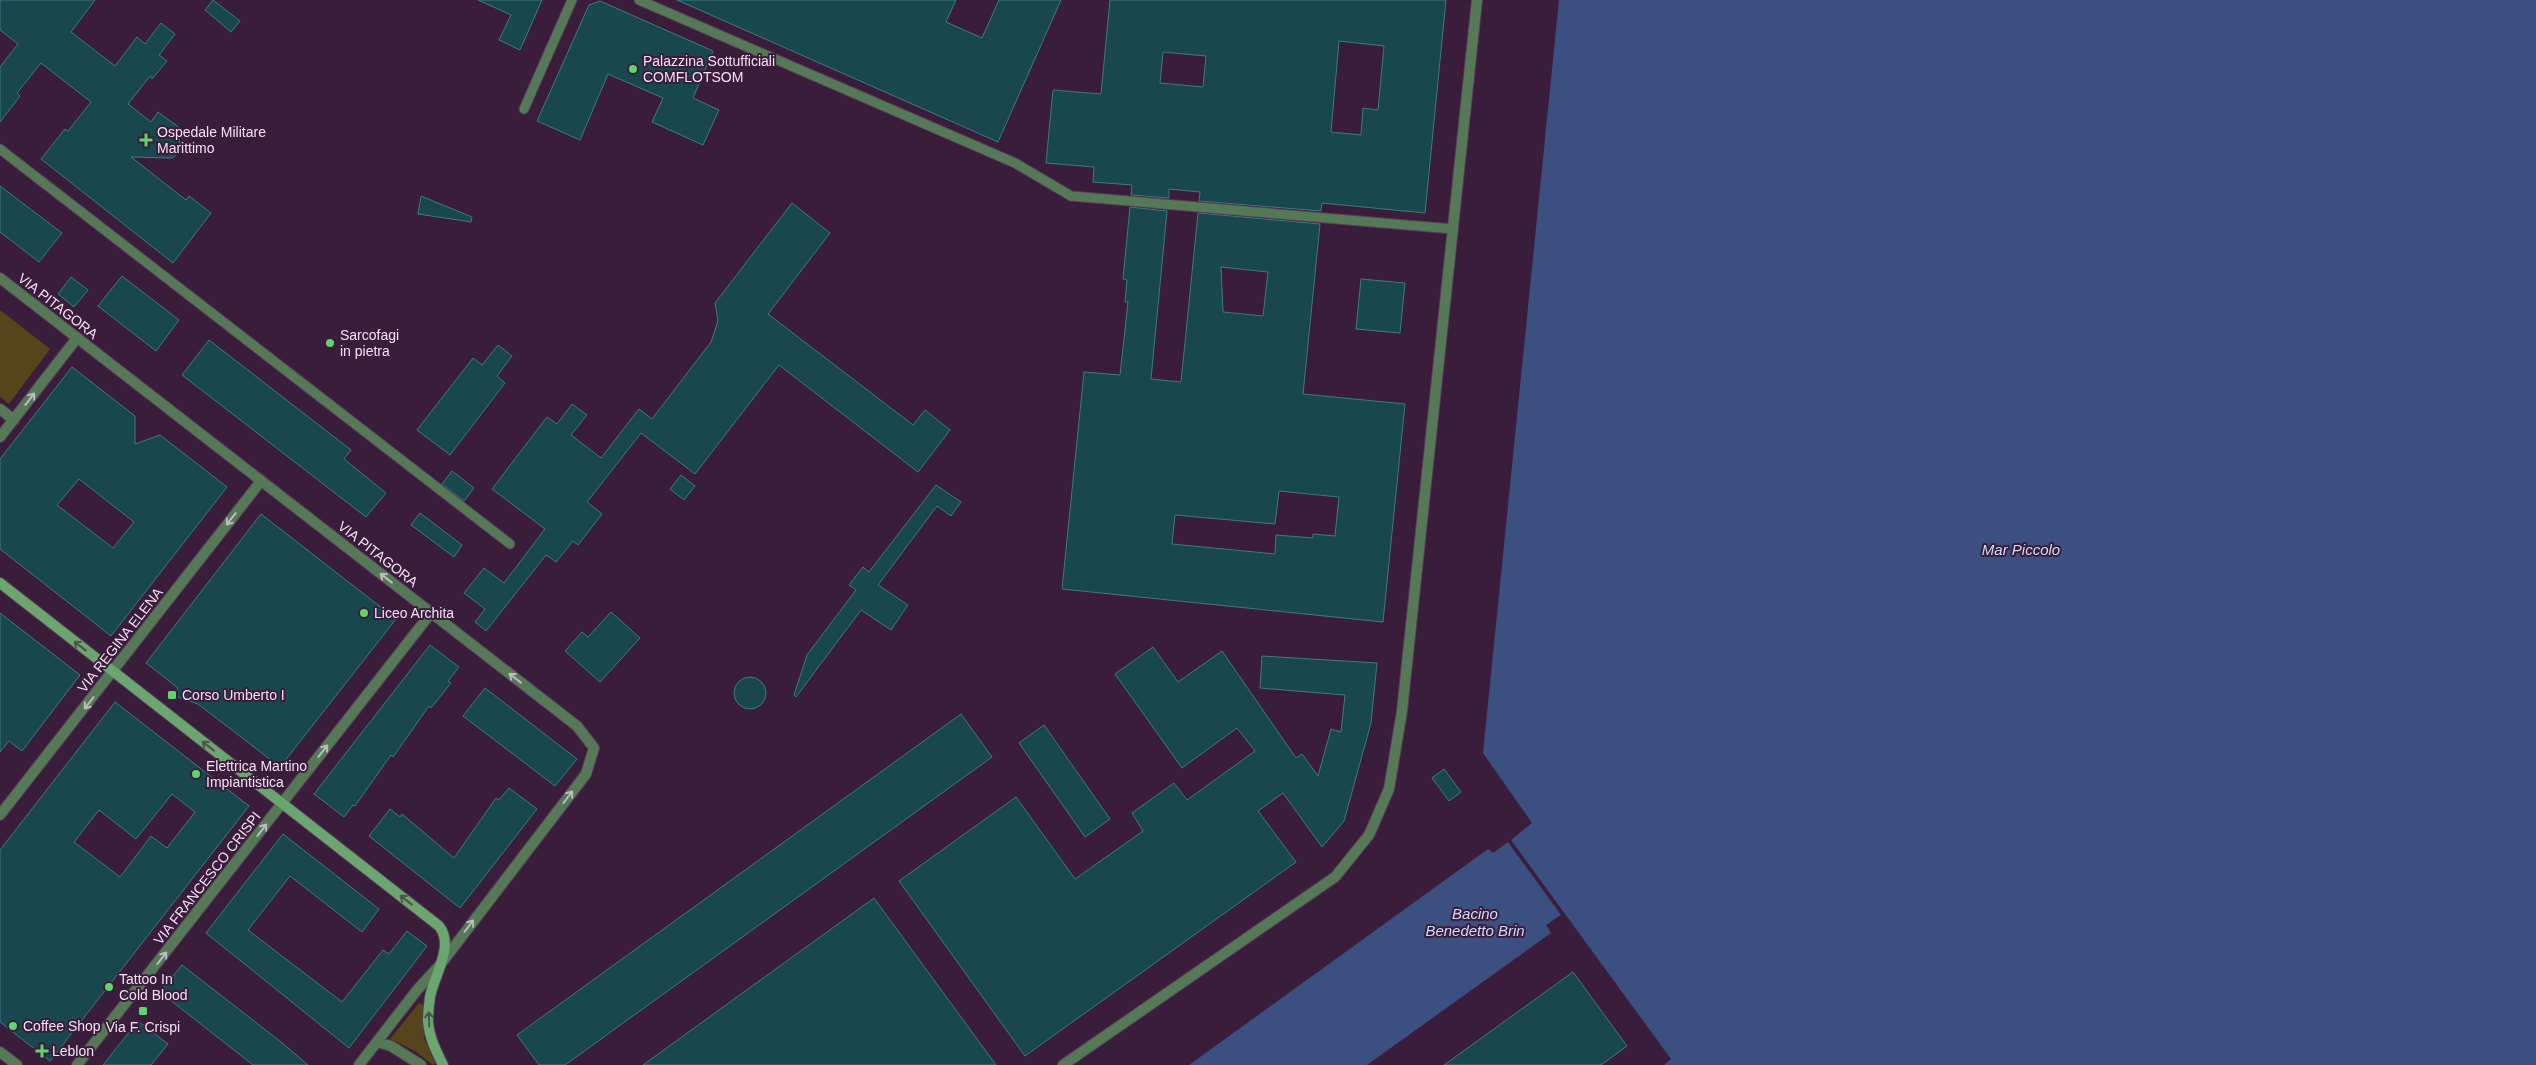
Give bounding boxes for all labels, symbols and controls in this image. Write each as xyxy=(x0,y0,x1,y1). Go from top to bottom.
place label: Palazzina Sottufficiali COMFLOTSOM xyxy=(643,53,775,85)
marker: Palazzina Sottufficiali COMFLOTSOM xyxy=(627,63,639,75)
place label: Ospedale Militare Marittimo xyxy=(157,124,266,156)
marker: Ospedale Militare Marittimo xyxy=(139,133,153,147)
street label: VIA PITAGORA xyxy=(15,270,102,343)
place label: Sarcofagi in pietra xyxy=(340,327,399,359)
marker: Sarcofagi in pietra xyxy=(324,337,336,349)
one-way arrow xyxy=(25,392,36,405)
one-way arrow xyxy=(226,513,237,526)
street label: VIA PITAGORA xyxy=(335,518,422,591)
water label: Mar Piccolo xyxy=(1982,541,2060,558)
one-way arrow xyxy=(380,573,393,584)
street label: VIA REGINA ELENA xyxy=(74,584,166,696)
place label: Liceo Archita xyxy=(374,605,454,621)
marker: Liceo Archita xyxy=(358,607,370,619)
one-way arrow xyxy=(74,641,87,652)
one-way arrow xyxy=(509,672,522,683)
place label: Corso Umberto I xyxy=(182,687,285,703)
marker: Corso Umberto I xyxy=(166,689,178,701)
one-way arrow xyxy=(83,696,94,709)
one-way arrow xyxy=(202,741,215,752)
one-way arrow xyxy=(318,745,329,758)
place label: Elettrica Martino Impiantistica xyxy=(206,758,307,790)
marker: Elettrica Martino Impiantistica xyxy=(190,768,202,780)
one-way arrow xyxy=(563,790,573,804)
street label: VIA FRANCESCO CRISPI xyxy=(150,808,264,948)
one-way arrow xyxy=(257,823,267,837)
one-way arrow xyxy=(400,894,413,905)
water label: Bacino Benedetto Brin xyxy=(1425,905,1525,939)
one-way arrow xyxy=(464,920,475,933)
one-way arrow xyxy=(156,952,167,965)
place label: Tattoo In Cold Blood xyxy=(119,971,188,1003)
marker: Tattoo In Cold Blood xyxy=(103,981,115,993)
marker: Via F. Crispi xyxy=(137,1005,149,1017)
one-way arrow xyxy=(425,1012,434,1028)
place label: Coffee Shop xyxy=(23,1018,101,1034)
place label: Via F. Crispi xyxy=(106,1019,180,1035)
marker: Coffee Shop xyxy=(7,1020,19,1032)
place label: Leblon xyxy=(52,1043,94,1059)
marker: Leblon xyxy=(36,1045,48,1057)

